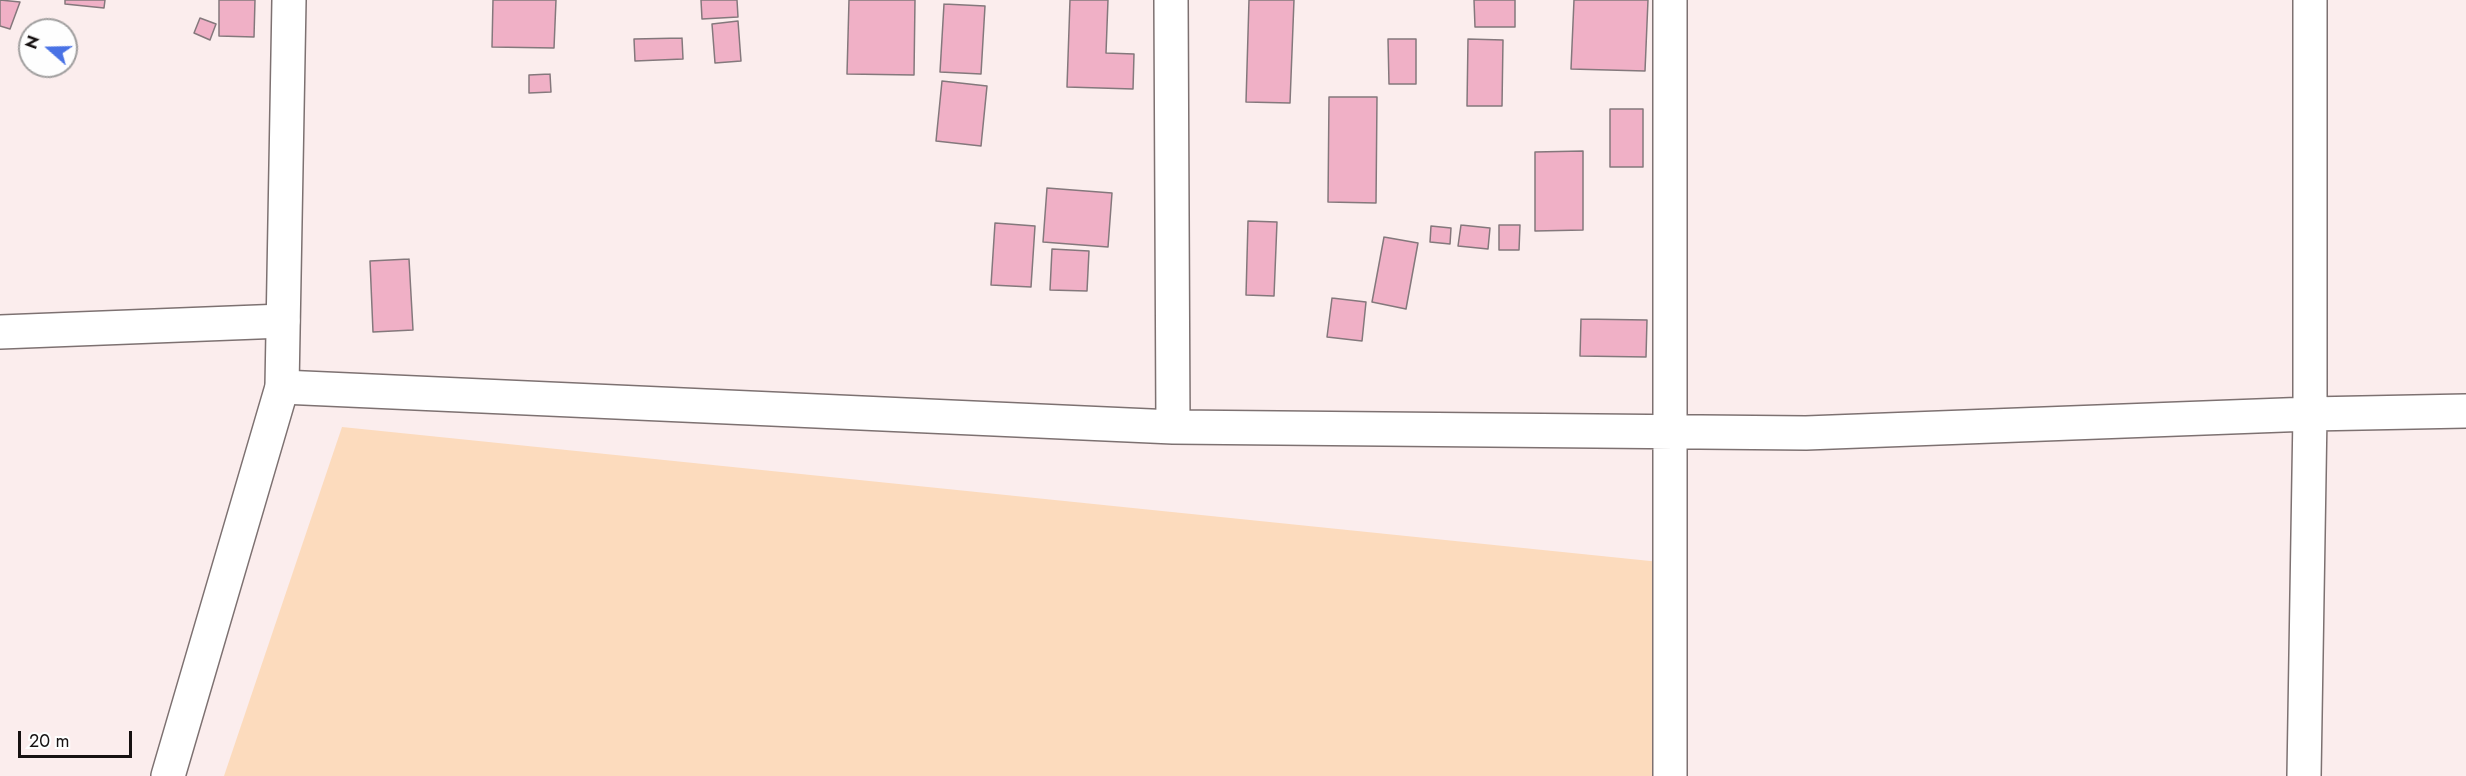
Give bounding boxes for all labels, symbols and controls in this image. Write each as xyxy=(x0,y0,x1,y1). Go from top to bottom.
north arrow xyxy=(18,18,78,78)
text: N xyxy=(20,32,45,52)
scale bar xyxy=(21,719,135,757)
text: 20 m xyxy=(29,728,69,754)

